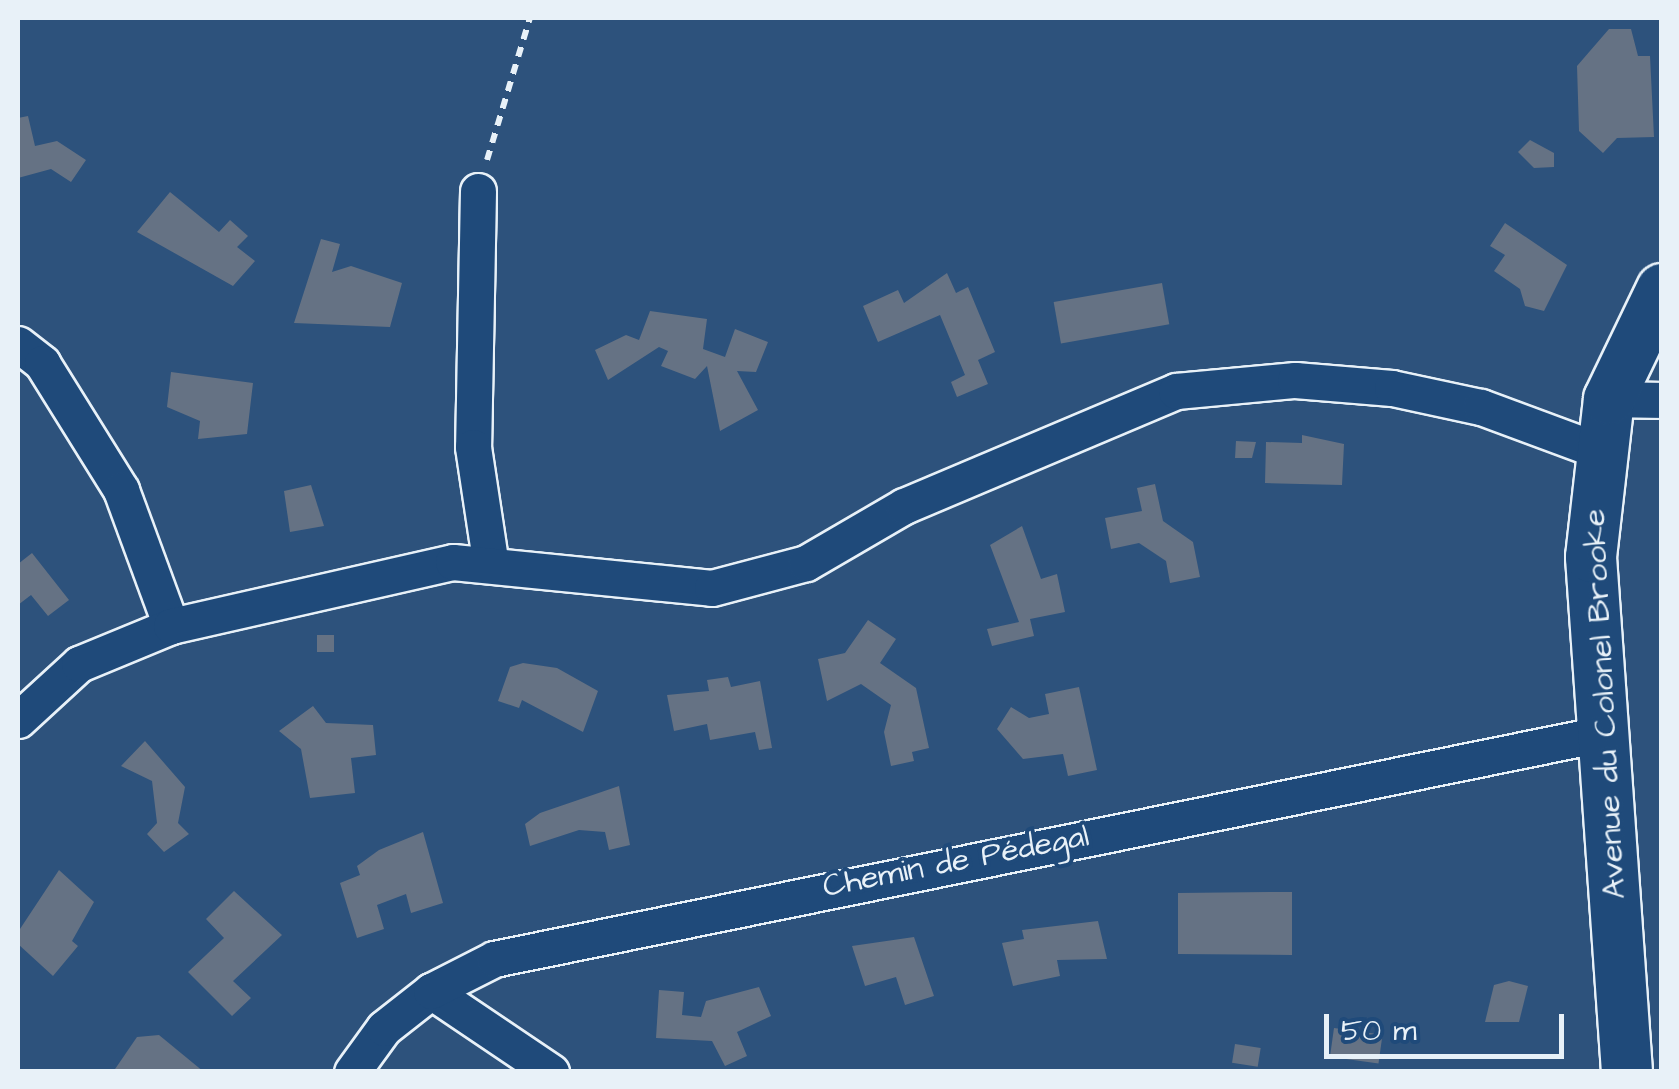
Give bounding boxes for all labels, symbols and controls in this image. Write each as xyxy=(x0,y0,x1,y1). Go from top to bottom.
street label: Avenue du Colonel Brooke xyxy=(1576,508,1634,900)
street label: Chemin de Pédegal xyxy=(820,817,1092,907)
scale bar xyxy=(1329,994,1569,1056)
text: 50 m xyxy=(1341,1010,1417,1052)

